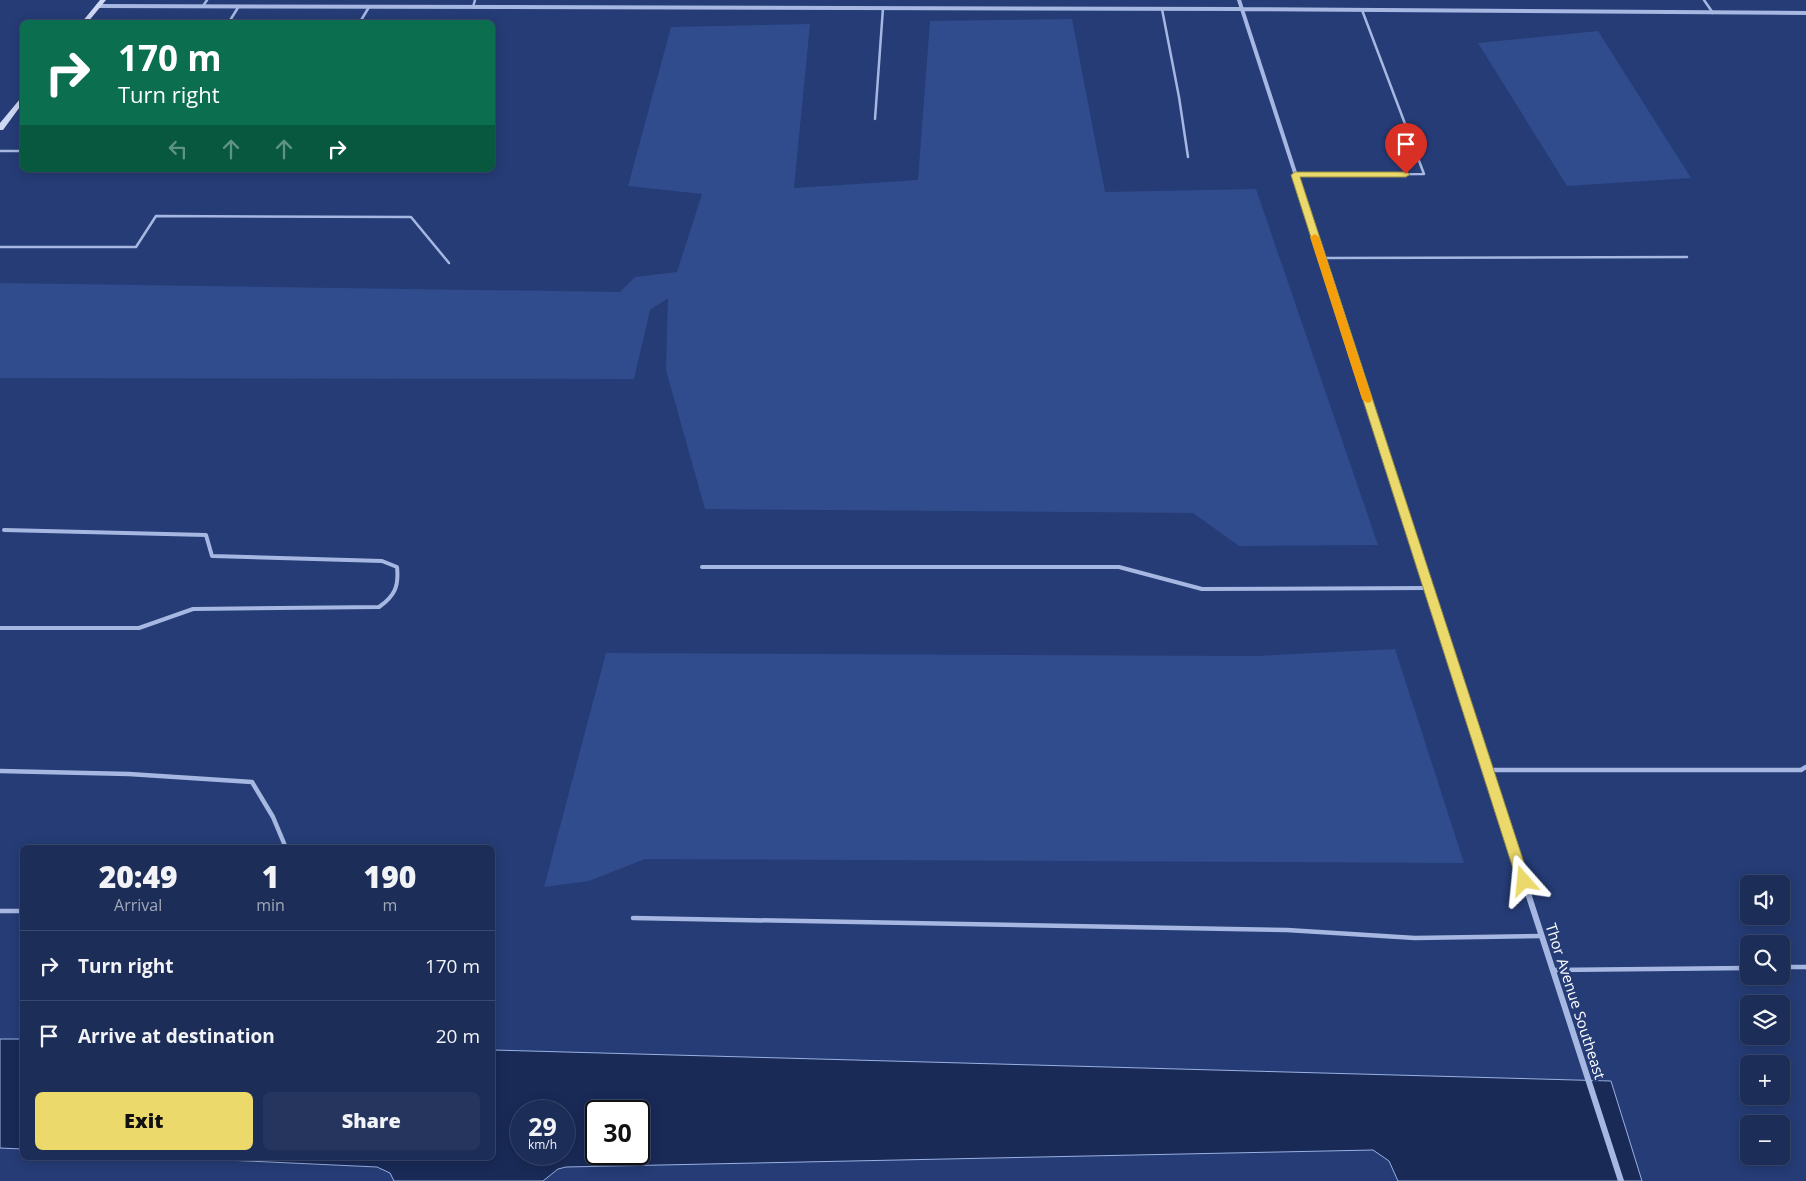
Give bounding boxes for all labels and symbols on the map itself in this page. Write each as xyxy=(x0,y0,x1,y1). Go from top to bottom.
pin xyxy=(1385,123,1427,174)
position arrow xyxy=(1497,854,1549,906)
street label: Thor Avenue Southeast xyxy=(1541,920,1611,1082)
speed limit sign: 30 xyxy=(585,1100,650,1165)

